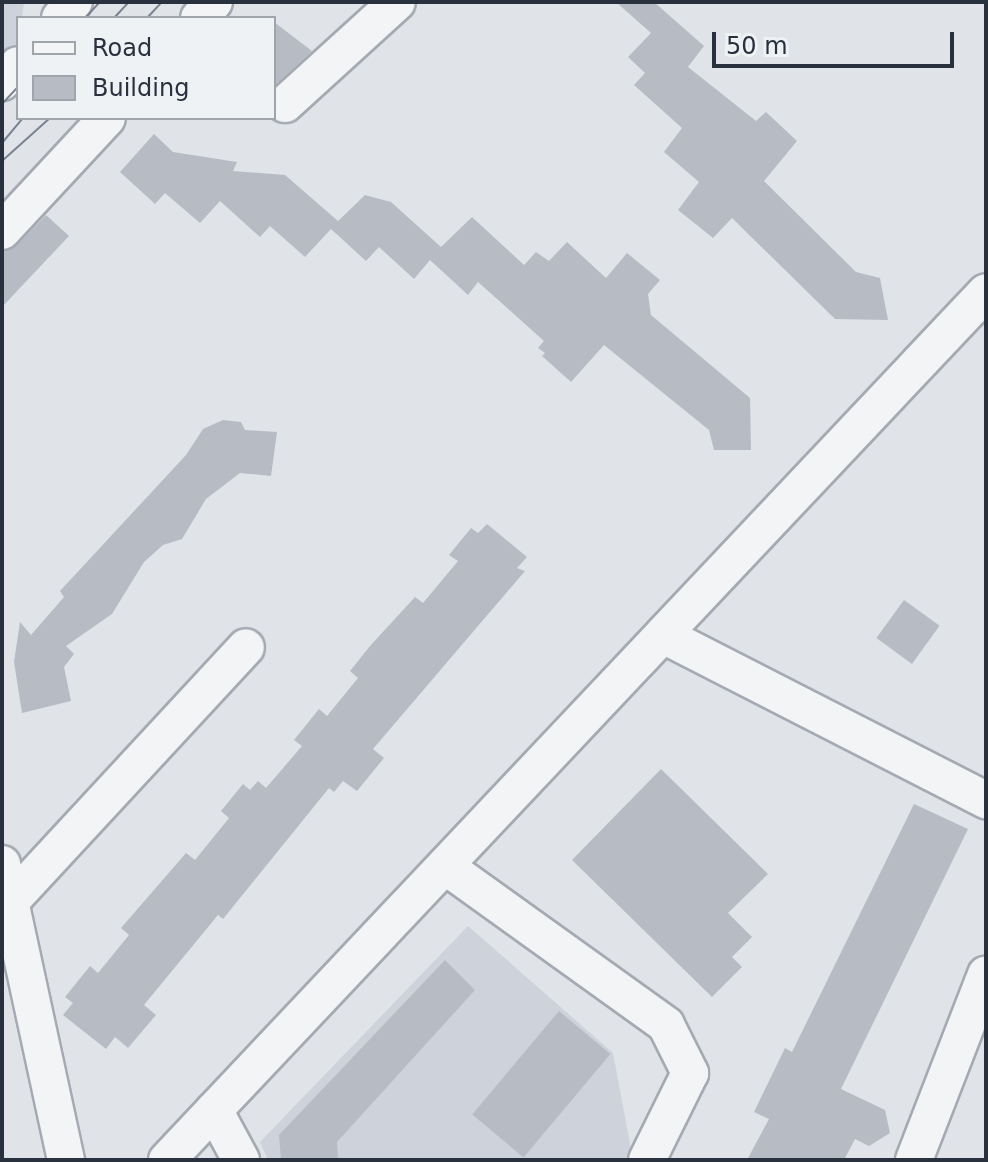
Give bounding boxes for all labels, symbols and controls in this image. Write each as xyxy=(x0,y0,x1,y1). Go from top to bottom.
legend xyxy=(16,16,276,120)
scale bar xyxy=(716,16,958,66)
text: 50 m xyxy=(726,32,788,60)
text: Road xyxy=(92,34,152,62)
text: Building xyxy=(92,74,189,102)

